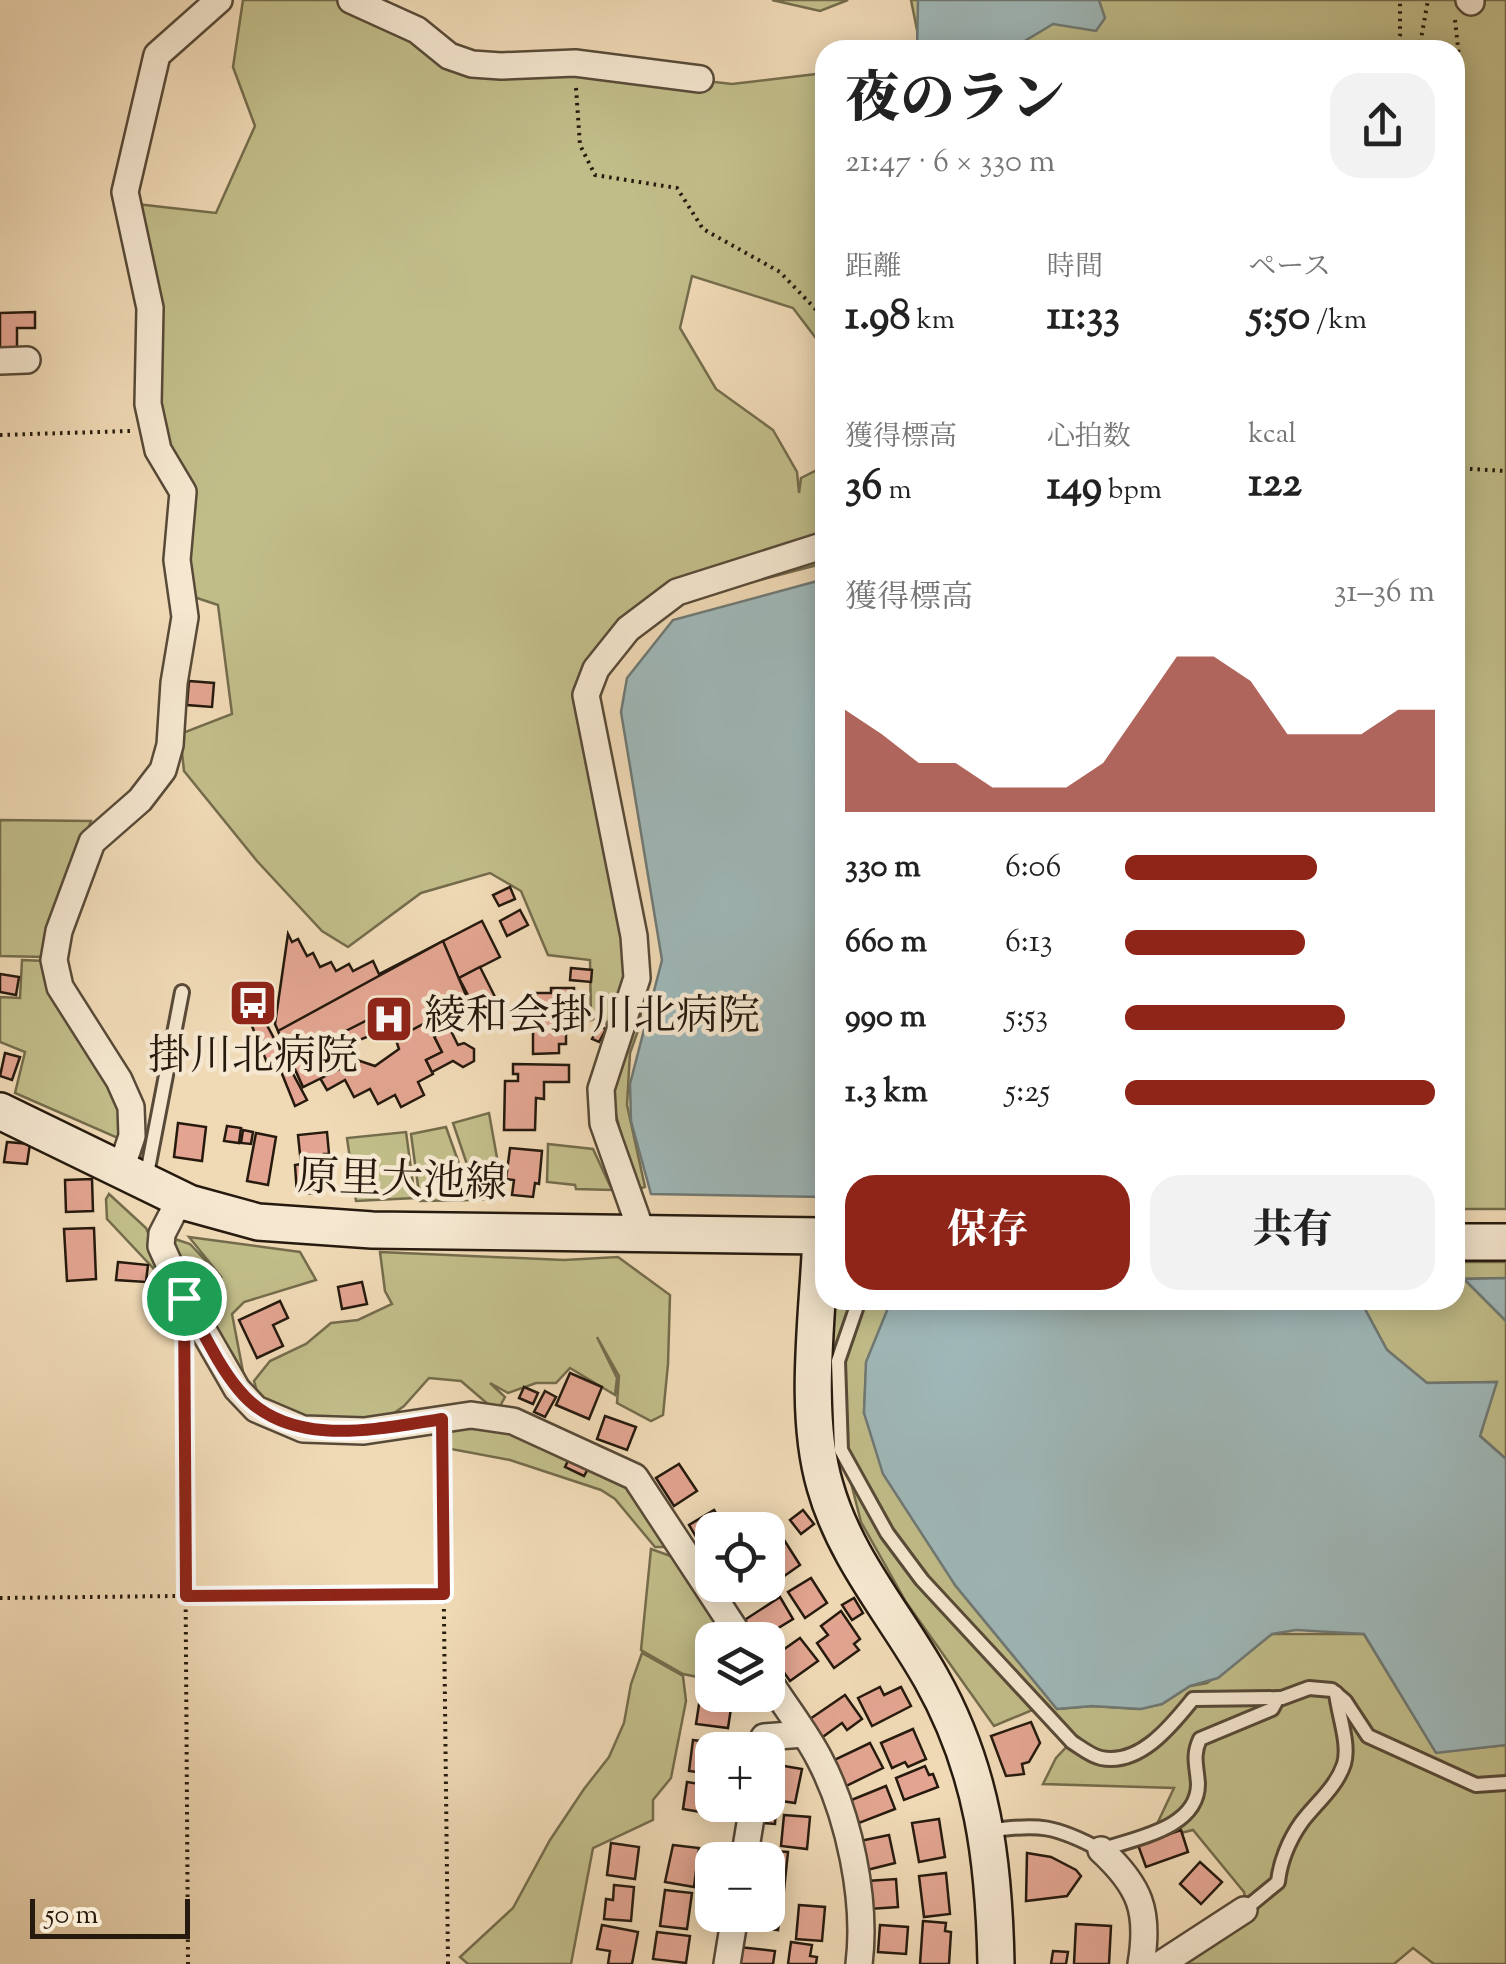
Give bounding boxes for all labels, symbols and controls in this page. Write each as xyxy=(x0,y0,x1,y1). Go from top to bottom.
text: 夜のラン xyxy=(845,63,1065,142)
button: share xyxy=(1330,73,1435,178)
text: 21:47 · 6 × 330 m xyxy=(845,140,1055,186)
text: 距離 xyxy=(845,248,901,288)
text: 時間 xyxy=(1047,248,1103,288)
text: ペース xyxy=(1248,248,1331,288)
text: 1.98 xyxy=(845,288,910,348)
text: 11:33 xyxy=(1047,288,1120,348)
text: 5:50 xyxy=(1248,288,1310,348)
text: km xyxy=(910,301,955,341)
text: /km xyxy=(1310,301,1367,341)
text: kcal xyxy=(1248,415,1296,455)
text: 獲得標高 xyxy=(845,418,957,458)
text: 心拍数 xyxy=(1047,418,1131,458)
text: 122 xyxy=(1248,455,1302,515)
text: 36 xyxy=(845,458,882,518)
text: 149 xyxy=(1047,458,1102,518)
text: m xyxy=(882,471,912,511)
text: bpm xyxy=(1102,471,1162,511)
text: 31–36 m xyxy=(1334,570,1435,616)
text: 獲得標高 xyxy=(845,576,973,622)
text: 330 m xyxy=(845,845,921,891)
text: 6:06 xyxy=(1005,845,1061,891)
text: 660 m xyxy=(845,920,927,966)
text: 6:13 xyxy=(1005,920,1053,966)
bus stop icon: 掛川北病院 xyxy=(227,977,279,1029)
place label: 綾和会掛川北病院 xyxy=(424,989,760,1049)
hospital icon: 綾和会掛川北病院 xyxy=(363,993,415,1045)
text: 990 m xyxy=(845,995,926,1041)
text: 5:53 xyxy=(1005,995,1048,1041)
place label: 掛川北病院 xyxy=(148,1029,358,1089)
text: 1.3 km xyxy=(845,1070,928,1116)
text: 5:25 xyxy=(1005,1070,1050,1116)
street label: 原里大池線 xyxy=(296,1149,508,1217)
button: 保存 xyxy=(845,1175,1130,1290)
button: 共有 xyxy=(1150,1175,1435,1290)
pin xyxy=(142,1256,227,1341)
icon: arrive xyxy=(157,1271,212,1326)
map controls xyxy=(695,1512,785,1932)
button: locate xyxy=(695,1512,785,1602)
button: layers xyxy=(695,1622,785,1712)
button: + xyxy=(695,1732,785,1822)
button: − xyxy=(695,1842,785,1932)
scale bar xyxy=(30,1894,190,1938)
text: 50 m xyxy=(45,1896,99,1936)

